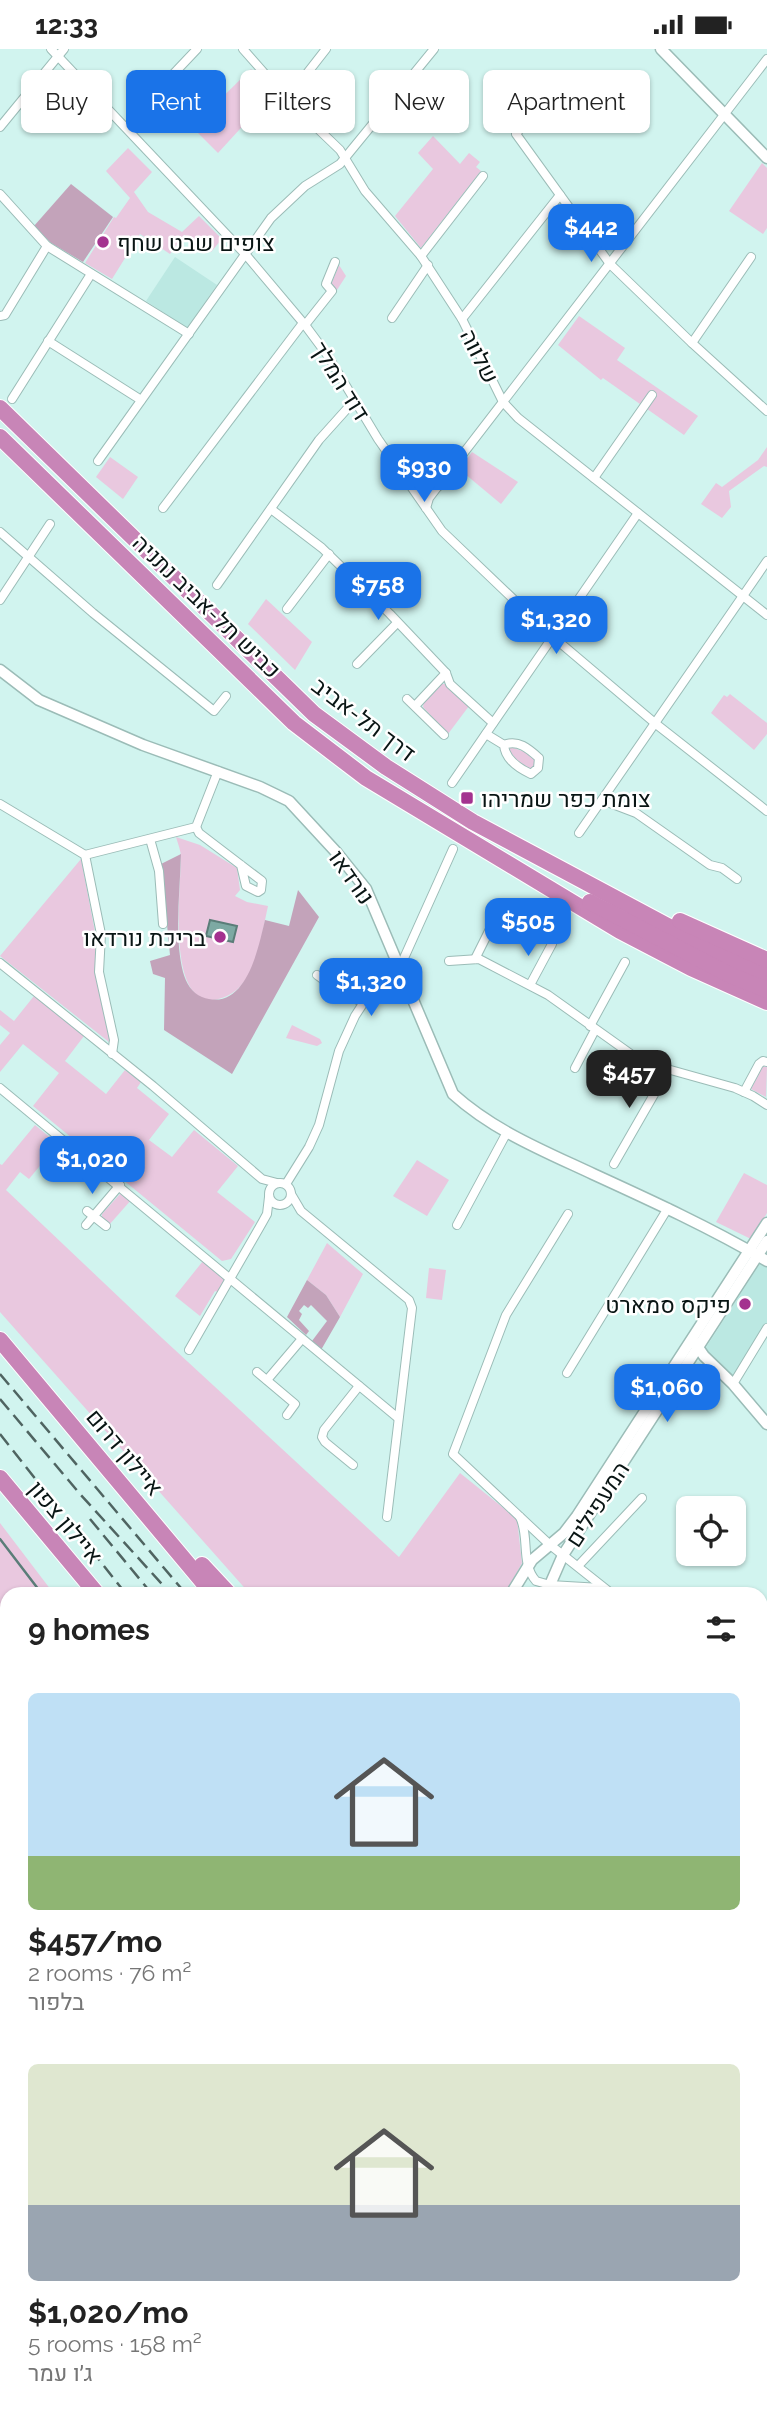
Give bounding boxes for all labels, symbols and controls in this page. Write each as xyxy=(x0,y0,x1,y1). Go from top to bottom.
text: 12:33 xyxy=(35,10,98,40)
chip: Buy xyxy=(21,70,112,133)
chip: Rent xyxy=(126,70,226,133)
chip: Filters xyxy=(240,70,355,133)
chip: New xyxy=(369,70,469,133)
chip: Apartment xyxy=(483,70,650,133)
pin: $442 xyxy=(550,205,632,264)
text: $442 xyxy=(564,213,618,240)
place label: צופים שבט שחף xyxy=(117,229,274,256)
marker: צופים שבט שחף xyxy=(95,234,111,250)
street label: שלווה xyxy=(455,324,505,388)
street label: דוד המלך xyxy=(306,337,376,425)
pin: $930 xyxy=(383,445,465,504)
text: $930 xyxy=(396,453,452,480)
street label: כביש תל-אביב נתניה xyxy=(128,529,286,683)
pin: $758 xyxy=(337,563,419,622)
text: $758 xyxy=(351,571,405,598)
pin: $1,320 xyxy=(499,597,613,656)
text: $1,320 xyxy=(520,605,592,632)
street label: דרך תל-אביב xyxy=(307,671,421,767)
place label: צומת כפר שמריהו xyxy=(481,785,651,812)
marker: צומת כפר שמריהו xyxy=(459,790,475,806)
street label: נורדאו xyxy=(324,845,380,909)
pin: $505 xyxy=(487,899,569,958)
text: $505 xyxy=(501,907,555,934)
place label: בריכת נורדאו xyxy=(83,924,206,951)
marker: בריכת נורדאו xyxy=(212,929,228,945)
pin: $1,320 xyxy=(314,958,428,1018)
text: $1,320 xyxy=(335,967,407,994)
pin: $457 xyxy=(588,1051,670,1110)
text: $457 xyxy=(602,1059,656,1086)
pin: $1,020 xyxy=(35,1137,149,1196)
text: $1,020 xyxy=(56,1145,128,1172)
place label: פיקס סמארט xyxy=(605,1291,731,1318)
marker: פיקס סמארט xyxy=(737,1296,753,1312)
pin: $1,060 xyxy=(610,1365,724,1424)
text: $1,060 xyxy=(630,1373,704,1400)
street label: איילון דרום xyxy=(81,1403,169,1501)
street label: המעפילים xyxy=(559,1456,635,1552)
street label: איילון צפון xyxy=(23,1475,109,1569)
map controls xyxy=(676,1496,746,1566)
button: locate xyxy=(676,1496,746,1566)
icon: filters xyxy=(702,1610,740,1648)
text: 9 homes xyxy=(28,1612,150,1647)
icon: home xyxy=(321,1739,447,1865)
text: $457/mo xyxy=(28,1924,162,1959)
text: 2 rooms · 76 m² xyxy=(28,1959,191,1986)
text: בלפור xyxy=(28,1988,84,2015)
icon: home xyxy=(321,2110,447,2236)
text: $1,020/mo xyxy=(28,2295,188,2330)
text: 5 rooms · 158 m² xyxy=(28,2330,202,2357)
text: ג׳ו עמר xyxy=(28,2359,93,2386)

